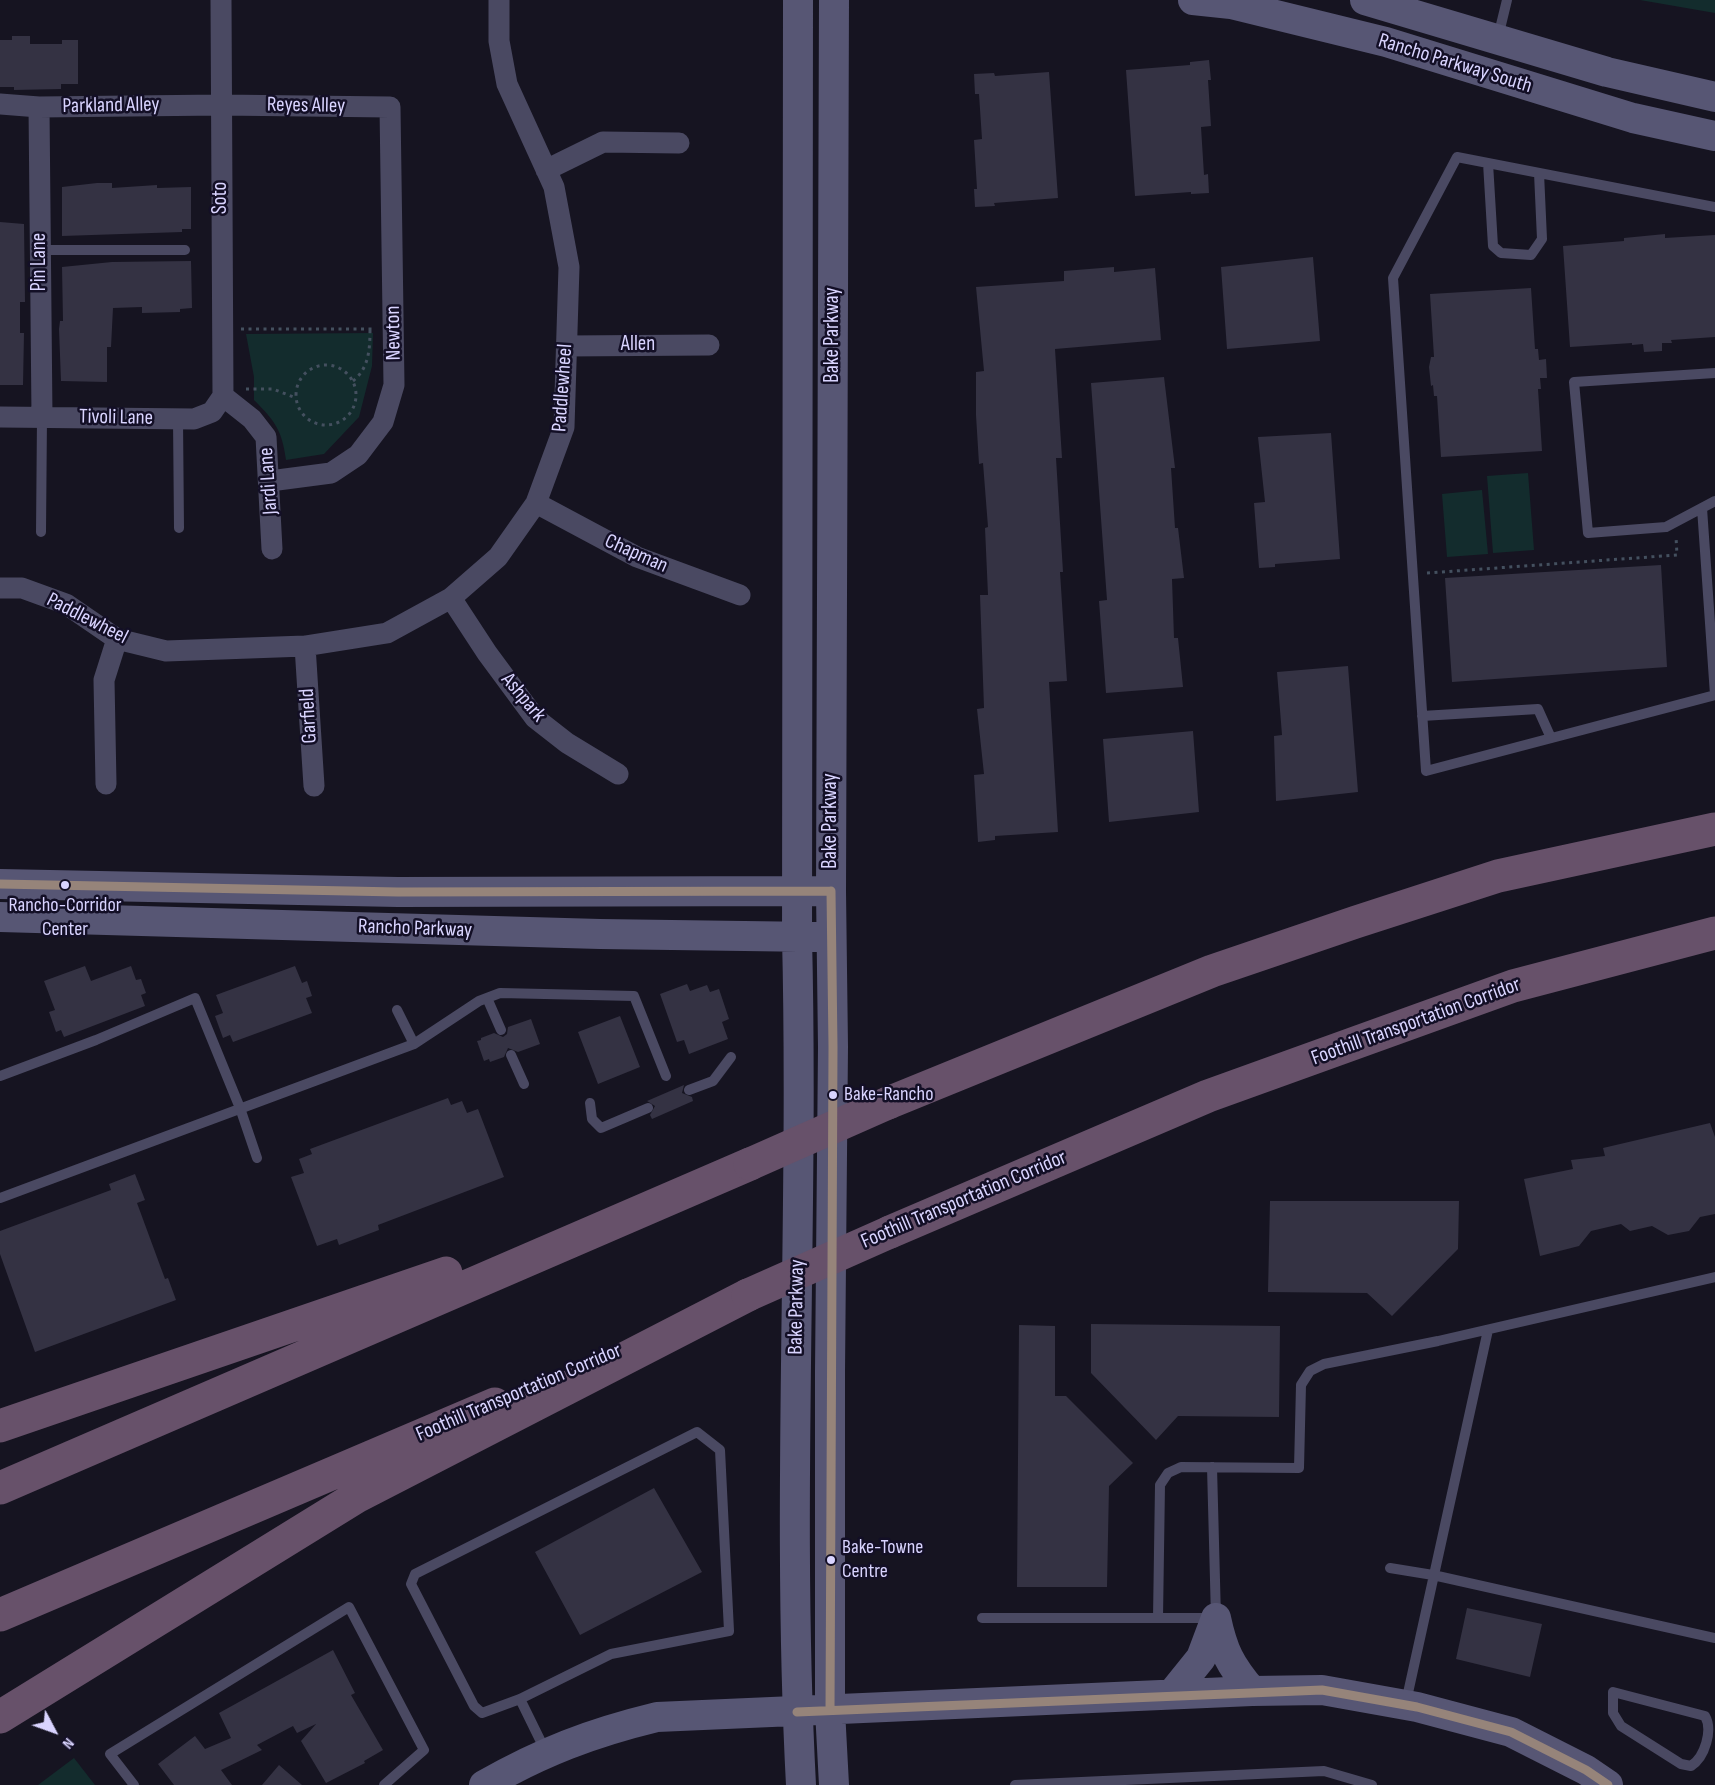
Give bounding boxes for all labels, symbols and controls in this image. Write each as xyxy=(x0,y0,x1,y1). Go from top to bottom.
street label: Rancho Parkway South xyxy=(1375,29,1535,99)
street label: Parkland Alley xyxy=(62,93,160,119)
street label: Reyes Alley xyxy=(267,93,345,119)
street label: Soto xyxy=(208,182,234,214)
street label: Pin Lane xyxy=(27,233,53,291)
street label: Bake Parkway xyxy=(820,287,846,383)
street label: Newton xyxy=(381,305,407,361)
street label: Allen xyxy=(621,332,655,358)
street label: Paddlewheel xyxy=(547,343,579,433)
street label: Tivoli Lane xyxy=(79,405,153,431)
street label: Jardi Lane xyxy=(254,447,284,515)
street label: Chapman xyxy=(600,529,672,579)
street label: Paddlewheel xyxy=(42,588,132,650)
street label: Ashpark xyxy=(495,668,551,728)
street label: Garfield xyxy=(295,688,323,744)
street label: Bake Parkway xyxy=(818,773,844,869)
marker: Rancho-Corridor Center xyxy=(59,879,71,891)
place label: Rancho-Corridor Center xyxy=(9,894,121,941)
street label: Rancho Parkway xyxy=(357,914,473,944)
street label: Foothill Transportation Corridor xyxy=(1308,972,1524,1072)
place label: Bake-Rancho xyxy=(844,1083,933,1107)
marker: Bake-Rancho xyxy=(827,1089,839,1101)
street label: Foothill Transportation Corridor xyxy=(858,1145,1070,1255)
street label: Bake Parkway xyxy=(784,1259,810,1355)
street label: Foothill Transportation Corridor xyxy=(413,1338,625,1448)
place label: Bake-Towne Centre xyxy=(842,1536,923,1583)
marker: Bake-Towne Centre xyxy=(825,1554,837,1566)
north arrow xyxy=(24,1701,84,1761)
text: N xyxy=(58,1734,78,1753)

